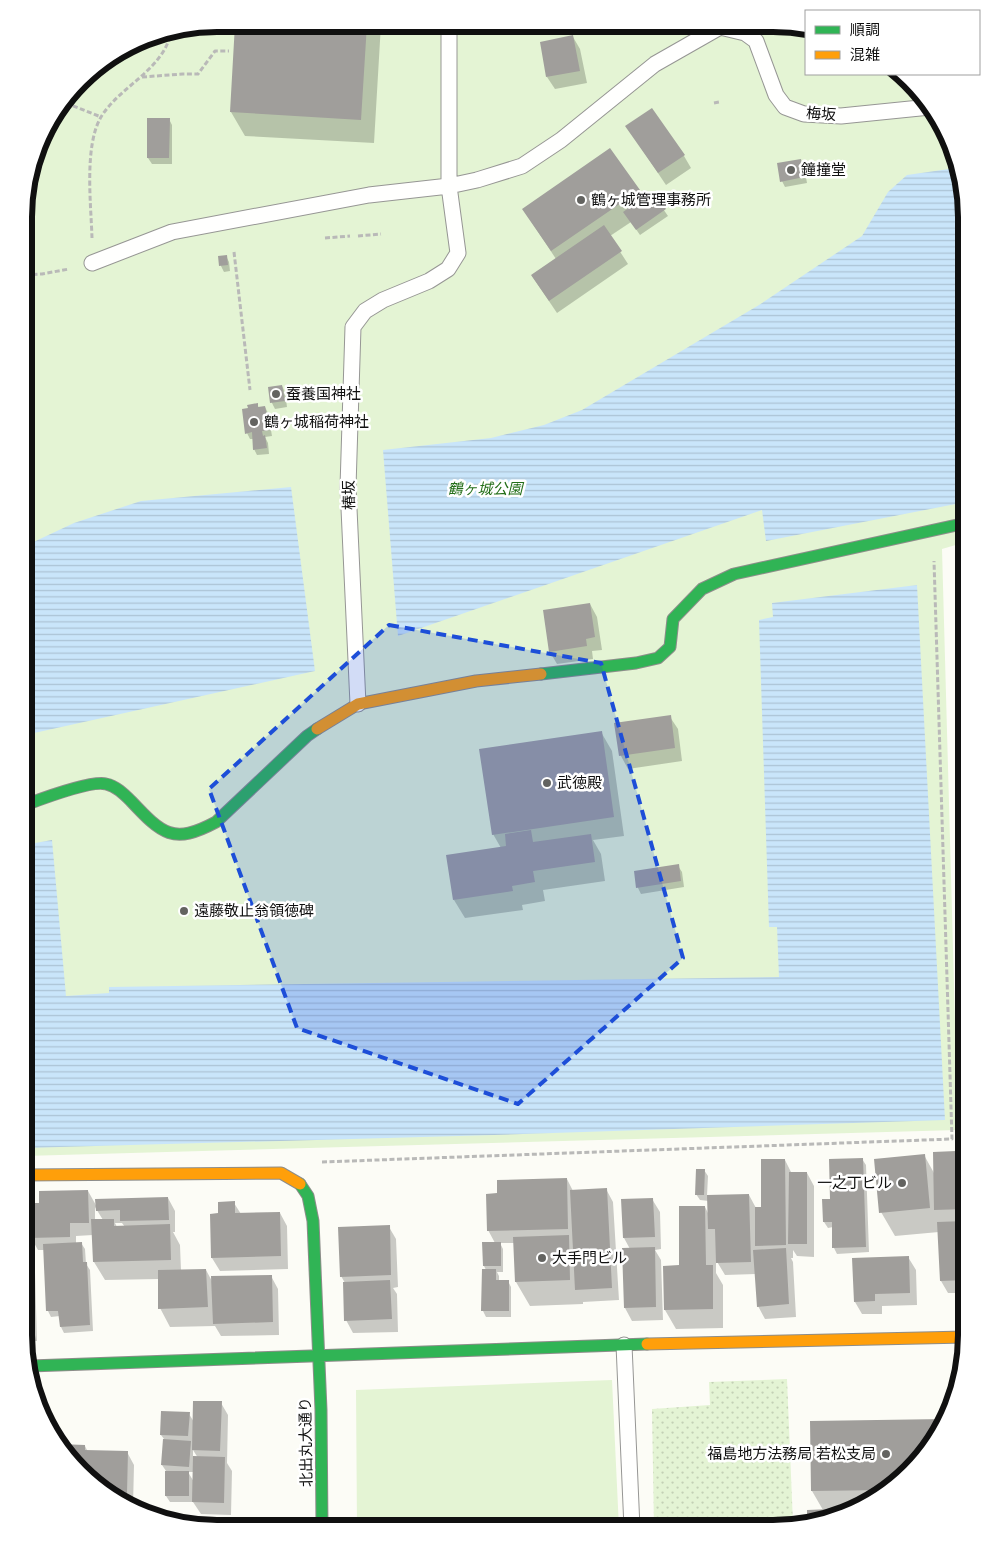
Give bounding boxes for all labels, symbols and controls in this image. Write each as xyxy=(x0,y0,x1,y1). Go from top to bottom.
legend xyxy=(805,10,980,75)
text: 順調 xyxy=(850,19,880,39)
text: 混雑 xyxy=(850,44,880,64)
street label: 梅坂 xyxy=(805,102,837,124)
place label: 鐘撞堂 xyxy=(801,159,846,179)
marker: 鐘撞堂 xyxy=(785,164,797,176)
place label: 鶴ヶ城管理事務所 xyxy=(591,189,711,209)
marker: 鶴ヶ城管理事務所 xyxy=(575,194,587,206)
place label: 蚕養国神社 xyxy=(286,383,361,403)
marker: 蚕養国神社 xyxy=(270,388,282,400)
place label: 鶴ヶ城稲荷神社 xyxy=(264,411,369,431)
marker: 鶴ヶ城稲荷神社 xyxy=(248,416,260,428)
park label: 鶴ヶ城公園 xyxy=(447,478,524,498)
street label: 椿坂 xyxy=(338,480,358,510)
place label: 武徳殿 xyxy=(557,772,602,792)
marker: 武徳殿 xyxy=(541,777,553,789)
place label: 遠藤敬止翁領徳碑 xyxy=(194,900,314,920)
marker: 遠藤敬止翁領徳碑 xyxy=(178,905,190,917)
place label: 一之丁ビル xyxy=(817,1172,892,1192)
marker: 一之丁ビル xyxy=(896,1177,908,1189)
place label: 大手門ビル xyxy=(552,1247,627,1267)
marker: 大手門ビル xyxy=(536,1252,548,1264)
street label: 北出丸大通り xyxy=(294,1397,316,1487)
place label: 福島地方法務局 若松支局 xyxy=(707,1443,876,1463)
marker: 福島地方法務局 若松支局 xyxy=(880,1448,892,1460)

